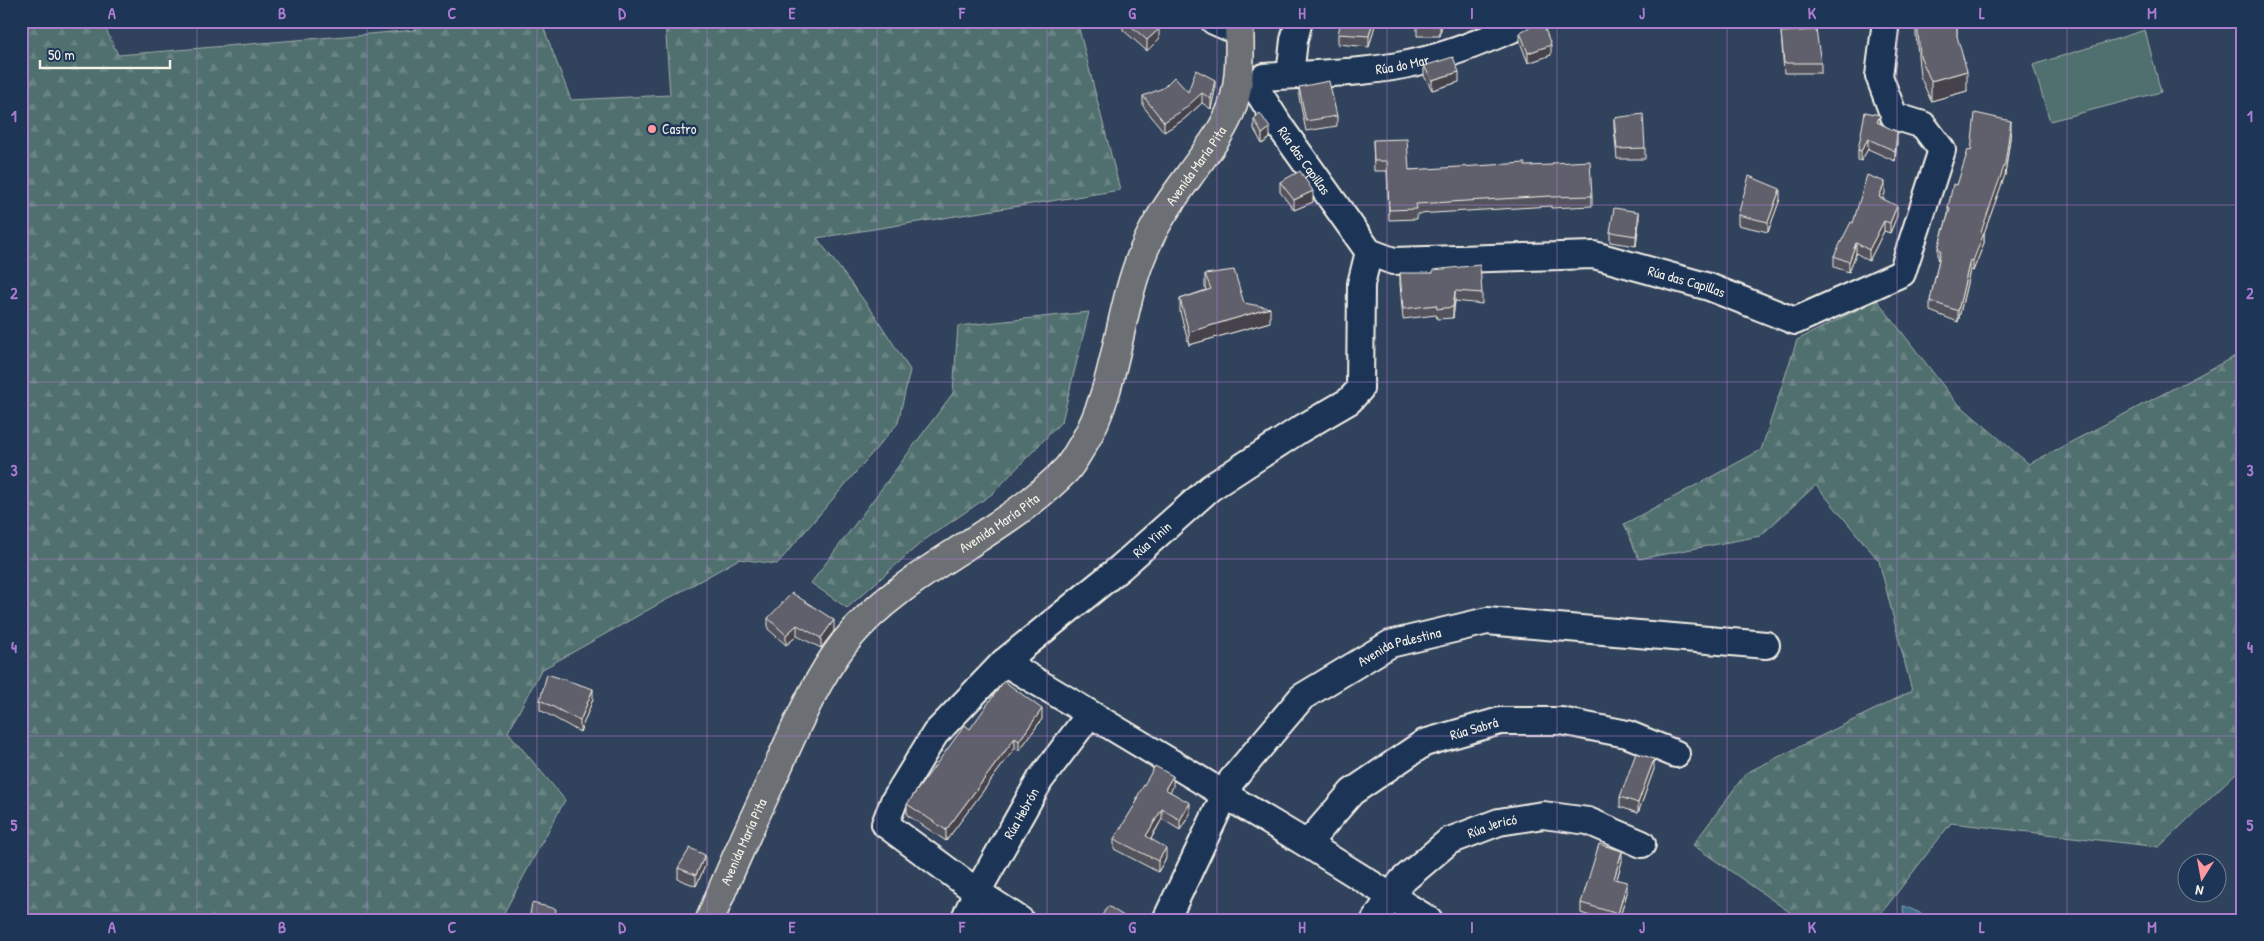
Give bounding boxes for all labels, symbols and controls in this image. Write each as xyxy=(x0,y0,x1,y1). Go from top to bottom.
text: A xyxy=(108,2,116,24)
text: B xyxy=(278,2,286,24)
text: C xyxy=(448,2,457,24)
text: D xyxy=(618,2,626,24)
text: E xyxy=(788,2,796,24)
text: F xyxy=(958,2,966,24)
text: G xyxy=(1128,2,1136,24)
text: H xyxy=(1298,2,1306,24)
text: I xyxy=(1470,2,1474,24)
text: J xyxy=(1639,2,1645,24)
text: K xyxy=(1808,2,1817,24)
text: L xyxy=(1979,2,1985,24)
text: M xyxy=(2147,2,2157,24)
scale bar xyxy=(40,38,170,70)
text: 50 m xyxy=(48,44,75,65)
street label: Rúa do Mar xyxy=(1374,49,1432,78)
text: 1 xyxy=(11,105,17,127)
text: 1 xyxy=(2247,105,2253,127)
place label: Castro xyxy=(662,119,697,138)
street label: Avenida María Pita xyxy=(1161,122,1231,209)
street label: Rúa das Capillas xyxy=(1274,122,1335,198)
marker: Castro xyxy=(646,123,658,135)
street label: Rúa das Capillas xyxy=(1646,261,1728,302)
text: 2 xyxy=(10,282,18,304)
text: 2 xyxy=(2246,282,2254,304)
text: 3 xyxy=(10,459,18,481)
text: 3 xyxy=(2246,459,2254,481)
street label: Avenida María Pita xyxy=(955,488,1043,557)
street label: Rúa Yinin xyxy=(1128,517,1175,561)
street label: Avenida Palestina xyxy=(1354,622,1443,670)
text: 4 xyxy=(11,636,17,658)
text: 4 xyxy=(2247,636,2253,658)
street label: Rúa Sabrá xyxy=(1448,712,1501,744)
street label: Rúa Hebrón xyxy=(999,784,1043,842)
street label: Avenida María Pita xyxy=(715,795,771,888)
street label: Rúa Jericó xyxy=(1464,809,1518,842)
text: 5 xyxy=(11,814,18,836)
text: 5 xyxy=(2247,814,2254,836)
north arrow xyxy=(2176,854,2226,904)
text: N xyxy=(2193,881,2205,901)
text: A xyxy=(108,916,116,938)
text: B xyxy=(278,916,286,938)
text: C xyxy=(448,916,457,938)
text: D xyxy=(618,916,626,938)
text: E xyxy=(788,916,796,938)
text: F xyxy=(958,916,966,938)
text: G xyxy=(1128,916,1136,938)
text: H xyxy=(1298,916,1306,938)
text: I xyxy=(1470,916,1474,938)
text: J xyxy=(1639,916,1645,938)
text: K xyxy=(1808,916,1817,938)
text: L xyxy=(1979,916,1985,938)
text: M xyxy=(2147,916,2157,938)

